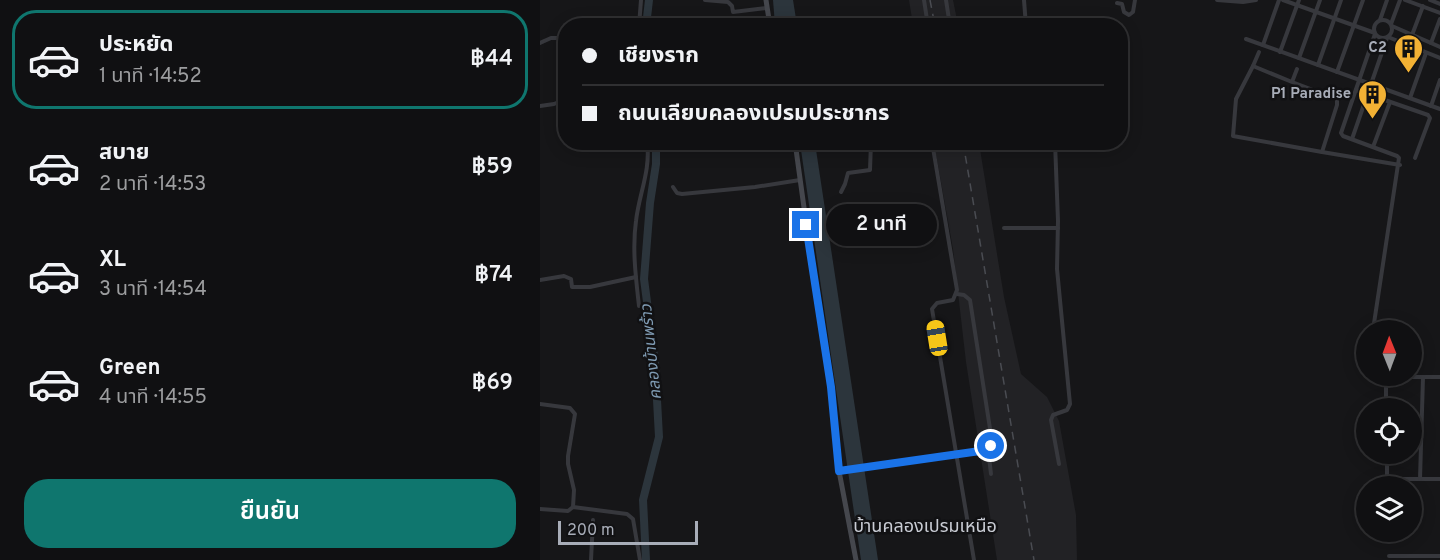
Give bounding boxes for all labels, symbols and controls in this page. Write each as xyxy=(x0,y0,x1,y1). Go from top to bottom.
text: ประหยัด xyxy=(99,32,174,59)
building icon: C2 xyxy=(1392,32,1424,74)
icon: car xyxy=(27,33,81,87)
place label: C2 xyxy=(1368,39,1387,58)
text: เชียงราก xyxy=(618,43,699,70)
text: ฿44 xyxy=(470,46,513,73)
text: 1 นาที · 14:52 xyxy=(99,64,202,90)
building icon: P1 Paradise xyxy=(1356,78,1388,120)
place label: P1 Paradise xyxy=(1271,85,1351,104)
text: ถนนเลียบคลองเปรมประชากร xyxy=(618,101,889,128)
text: สบาย xyxy=(99,140,149,167)
icon: car xyxy=(27,141,81,195)
text: ฿59 xyxy=(471,154,513,181)
text: 2 นาที · 14:53 xyxy=(99,172,206,198)
callout: 2 นาที xyxy=(827,204,938,246)
route end xyxy=(792,211,819,238)
text: 2 นาที xyxy=(856,212,907,238)
text: XL xyxy=(99,247,126,274)
icon: car xyxy=(27,249,81,303)
text: ฿74 xyxy=(474,262,513,289)
text: 3 นาที · 14:54 xyxy=(99,277,207,303)
water label: คลองบ้านพร้าว xyxy=(637,302,667,401)
car xyxy=(925,319,949,357)
north arrow xyxy=(1356,320,1422,386)
map controls xyxy=(1356,320,1422,542)
text: Green xyxy=(99,355,161,382)
icon: car xyxy=(27,357,81,411)
text: ฿69 xyxy=(472,370,513,397)
text: 4 นาที · 14:55 xyxy=(99,385,207,411)
button: locate xyxy=(1356,398,1422,464)
route start xyxy=(977,432,1004,459)
button: layers xyxy=(1356,476,1422,542)
button: ยืนยัน xyxy=(24,479,516,548)
district label: บ้านคลองเปรมเหนือ xyxy=(853,516,997,539)
scale bar xyxy=(558,518,698,546)
text: 200 m xyxy=(567,521,615,541)

